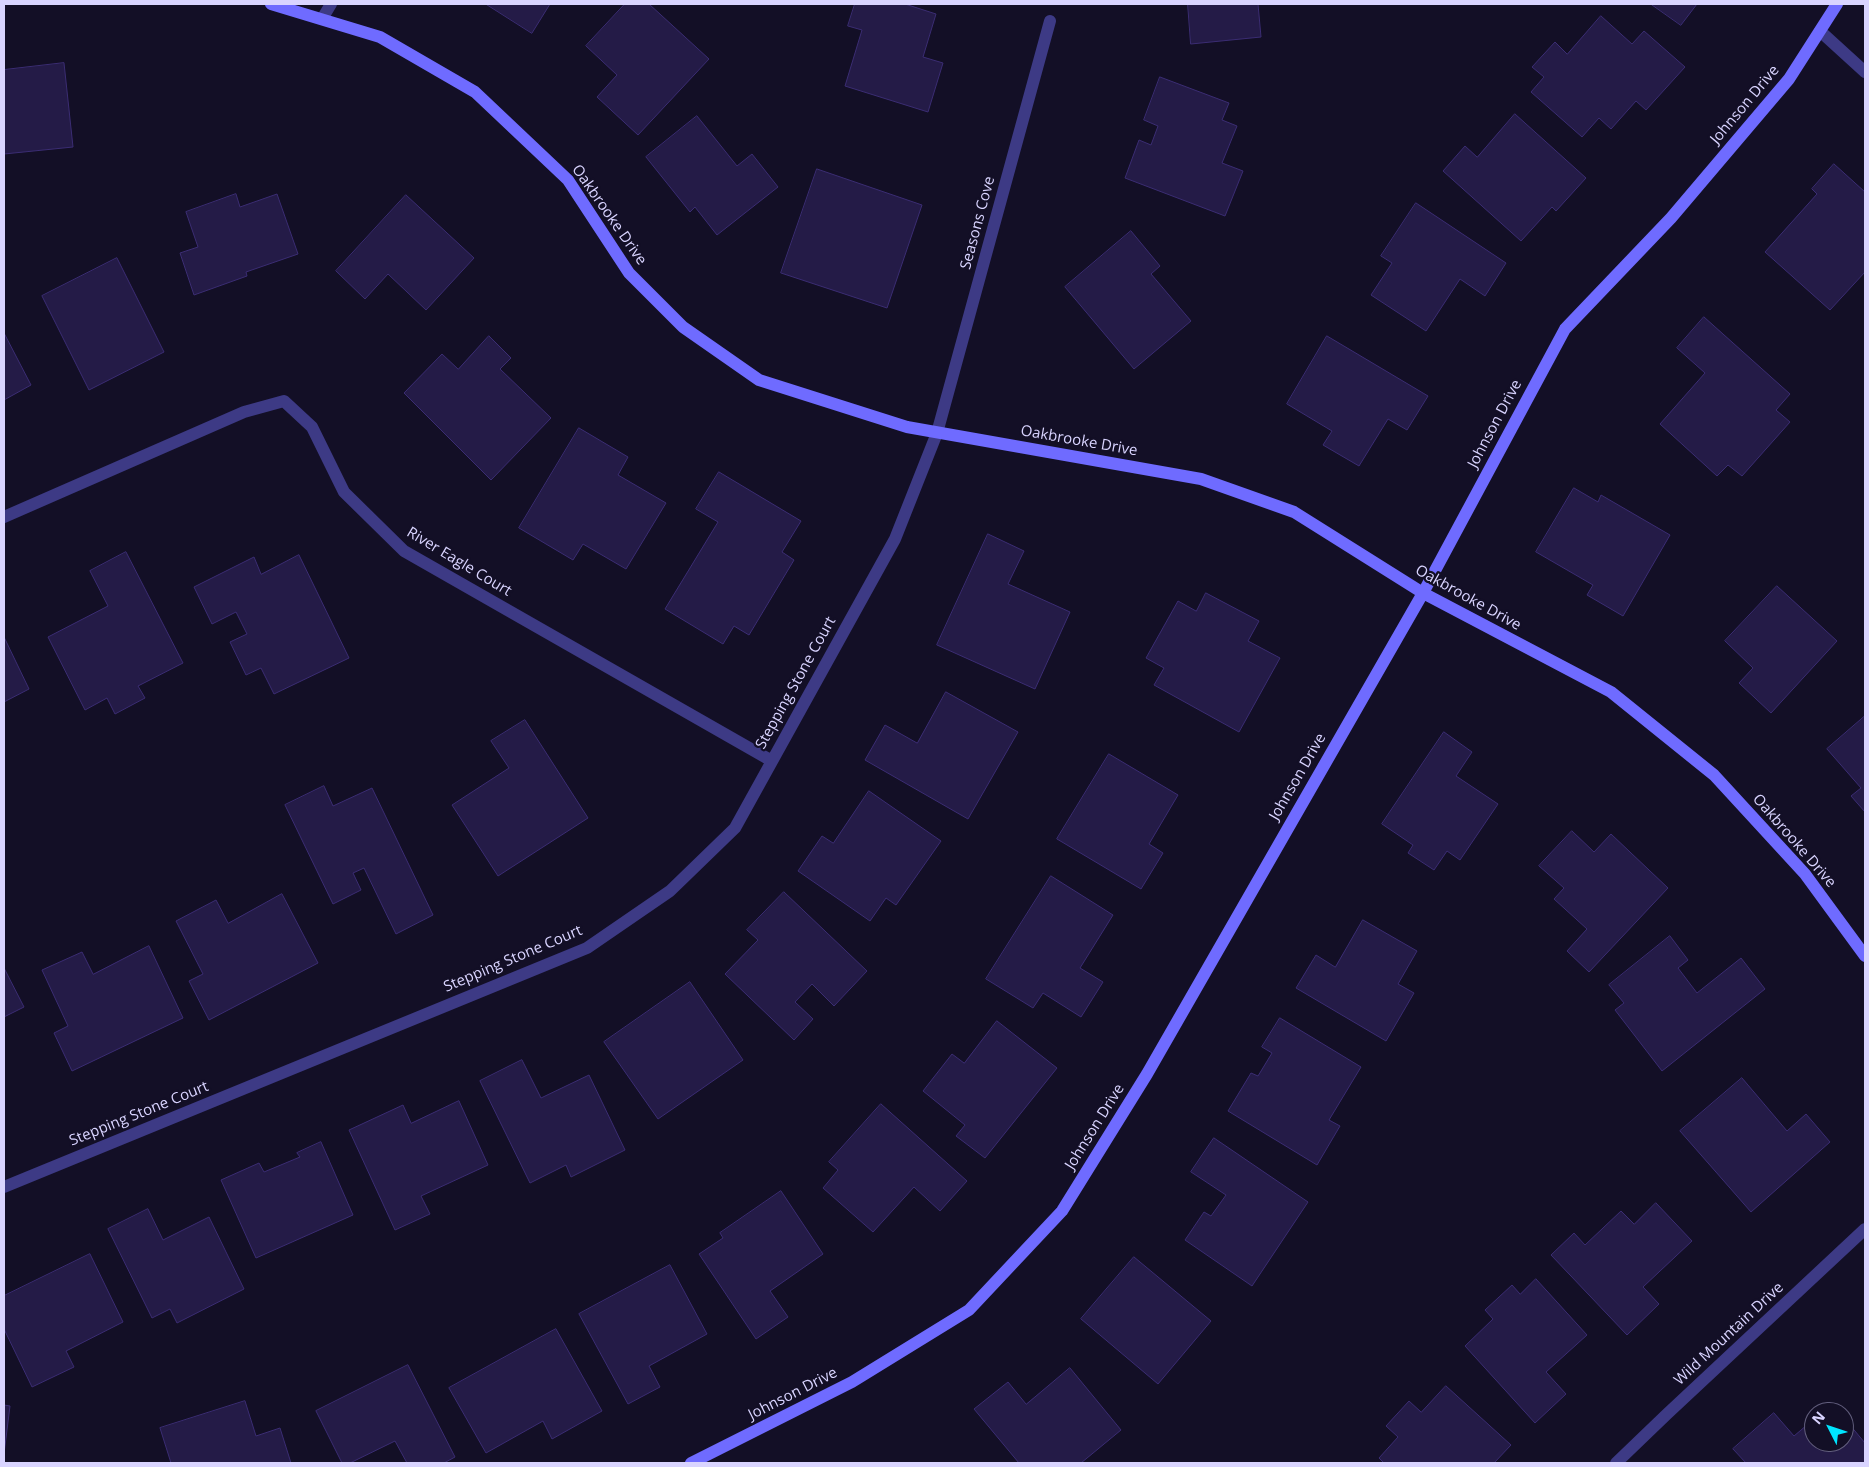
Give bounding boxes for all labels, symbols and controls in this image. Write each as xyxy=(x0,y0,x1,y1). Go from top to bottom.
street label: Johnson Drive xyxy=(1707,62,1783,148)
street label: Oakbrooke Drive xyxy=(568,161,650,269)
street label: Seasons Cove xyxy=(957,174,999,272)
street label: Johnson Drive xyxy=(1464,377,1526,471)
street label: Oakbrooke Drive xyxy=(1019,422,1139,460)
street label: River Eagle Court xyxy=(403,524,515,600)
street label: Oakbrooke Drive xyxy=(1412,561,1524,635)
street label: Stepping Stone Court xyxy=(752,614,840,752)
street label: Johnson Drive xyxy=(1266,730,1330,824)
street label: Oakbrooke Drive xyxy=(1748,791,1840,891)
street label: Stepping Stone Court xyxy=(441,922,585,996)
street label: Stepping Stone Court xyxy=(67,1078,211,1150)
street label: Johnson Drive xyxy=(1062,1081,1128,1173)
street label: Wild Mountain Drive xyxy=(1671,1279,1787,1389)
street label: Johnson Drive xyxy=(746,1364,840,1424)
north arrow xyxy=(1804,1402,1854,1452)
text: N xyxy=(1807,1407,1829,1428)

